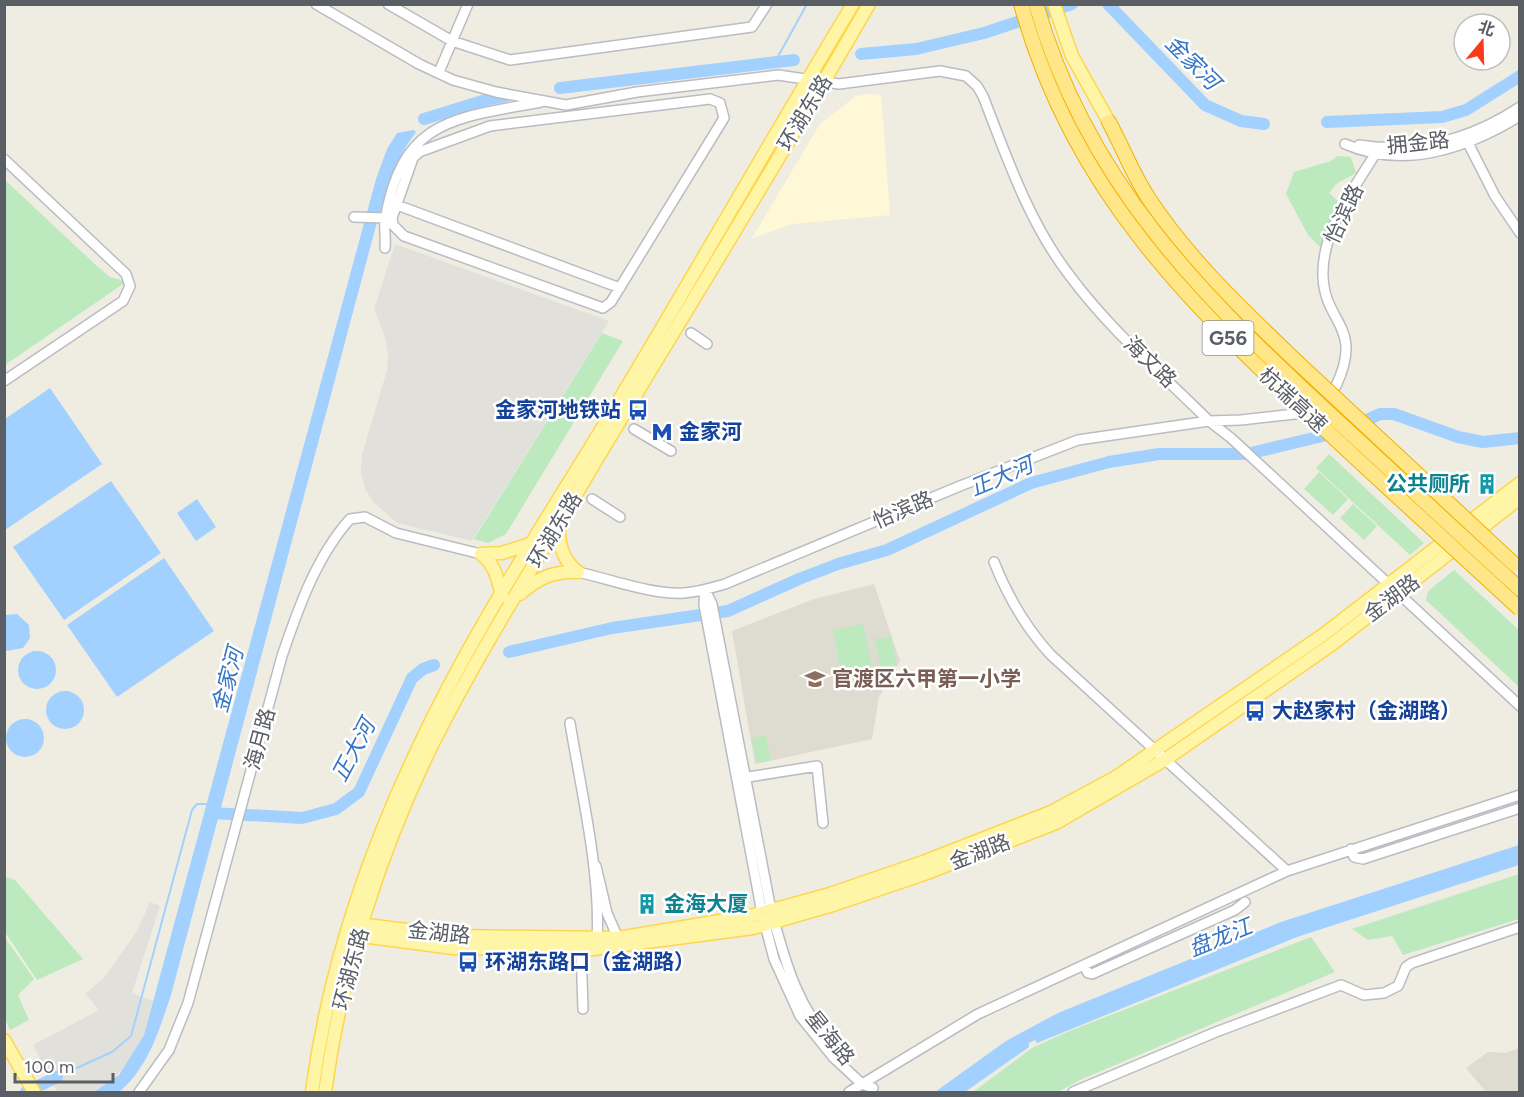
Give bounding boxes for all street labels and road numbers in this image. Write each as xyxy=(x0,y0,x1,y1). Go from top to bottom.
street label: 环湖东路 xyxy=(772,70,837,155)
street label: 拥金路 xyxy=(1385,127,1451,158)
street label: 怡滨路 xyxy=(1319,180,1368,248)
road number: G56 xyxy=(1202,321,1254,355)
street label: 海文路 xyxy=(1119,331,1182,393)
street label: 杭瑞高速 xyxy=(1254,362,1333,437)
street label: 怡滨路 xyxy=(869,486,937,533)
street label: 环湖东路 xyxy=(522,487,587,572)
street label: 金湖路 xyxy=(1359,569,1424,627)
street label: 海月路 xyxy=(239,705,280,773)
street label: 金湖路 xyxy=(946,829,1014,874)
street label: 金湖路 xyxy=(406,917,472,948)
street label: 环湖东路 xyxy=(328,925,373,1013)
street label: 星海路 xyxy=(801,1005,860,1070)

